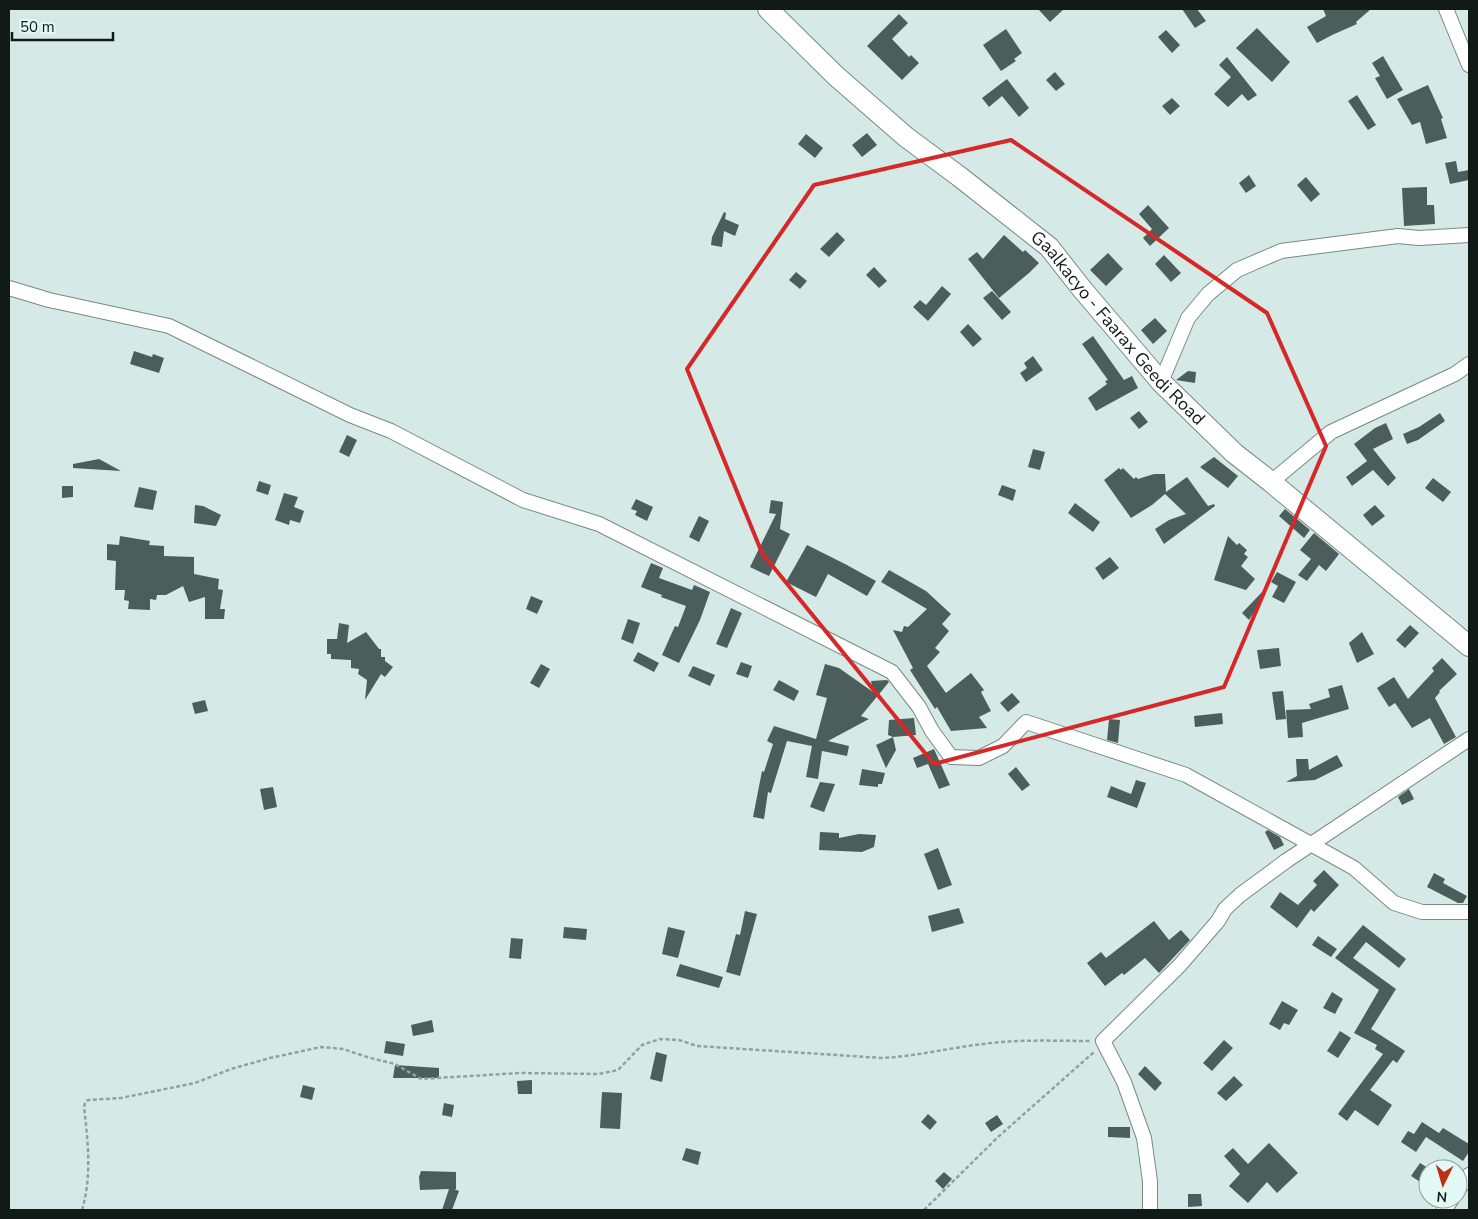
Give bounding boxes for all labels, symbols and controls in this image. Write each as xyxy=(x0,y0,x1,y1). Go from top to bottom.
scale bar xyxy=(12,10,114,42)
text: 50 m xyxy=(20,17,55,37)
street label: Gaalkacyo - Faarax Geedi Road xyxy=(1026,225,1210,430)
north arrow xyxy=(1418,1159,1468,1209)
text: N xyxy=(1436,1187,1448,1206)

